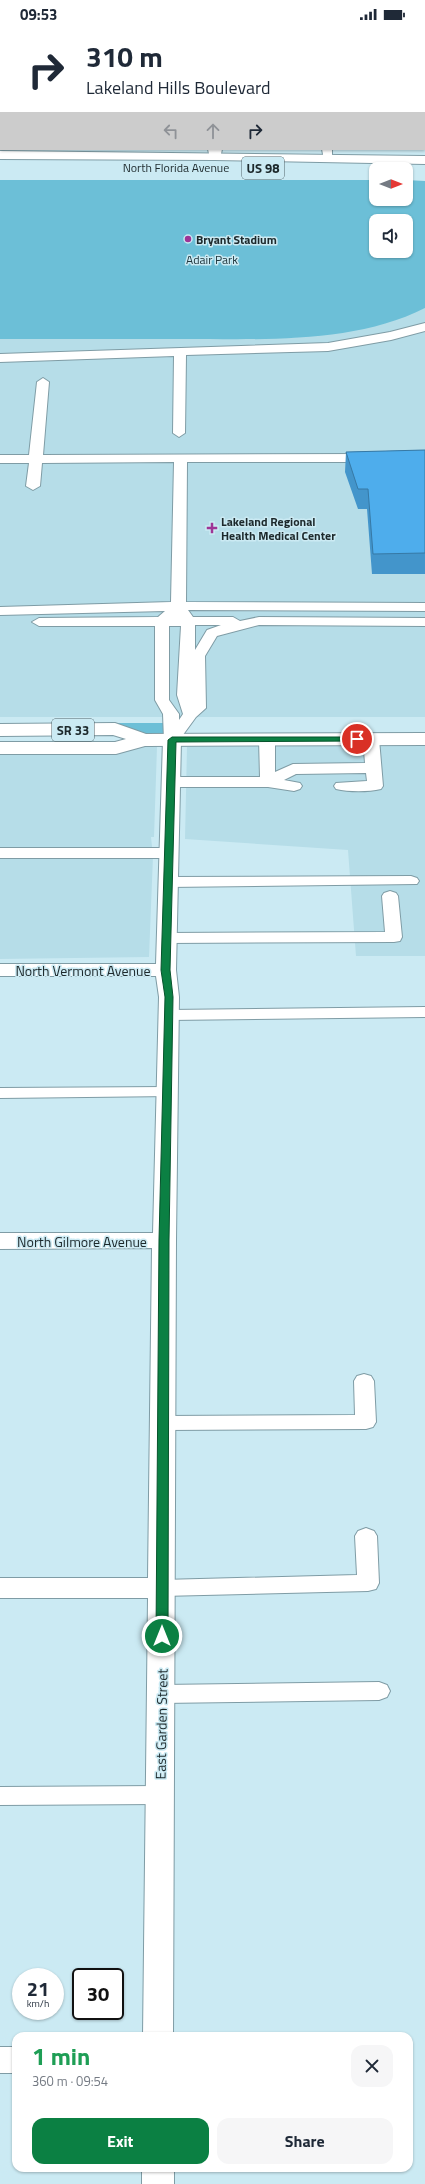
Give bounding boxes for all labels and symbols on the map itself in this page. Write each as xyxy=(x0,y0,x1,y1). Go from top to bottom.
road number: US 98 xyxy=(242,157,284,179)
street label: North Florida Avenue xyxy=(123,158,229,177)
north arrow xyxy=(369,162,413,206)
place label: Bryant Stadium xyxy=(196,230,277,249)
marker: Bryant Stadium xyxy=(183,234,193,244)
park label: Adair Park xyxy=(186,250,238,269)
place label: Lakeland Regional Health Medical Center xyxy=(221,512,336,545)
marker: Lakeland Regional Health Medical Center xyxy=(206,522,218,534)
road number: SR 33 xyxy=(52,719,94,741)
pin xyxy=(340,722,374,756)
street label: North Vermont Avenue xyxy=(15,960,151,981)
street label: North Gilmore Avenue xyxy=(17,1231,147,1252)
position arrow xyxy=(141,1615,183,1657)
street label: East Garden Street xyxy=(150,1668,172,1780)
speed limit sign: 30 xyxy=(72,1968,124,2020)

